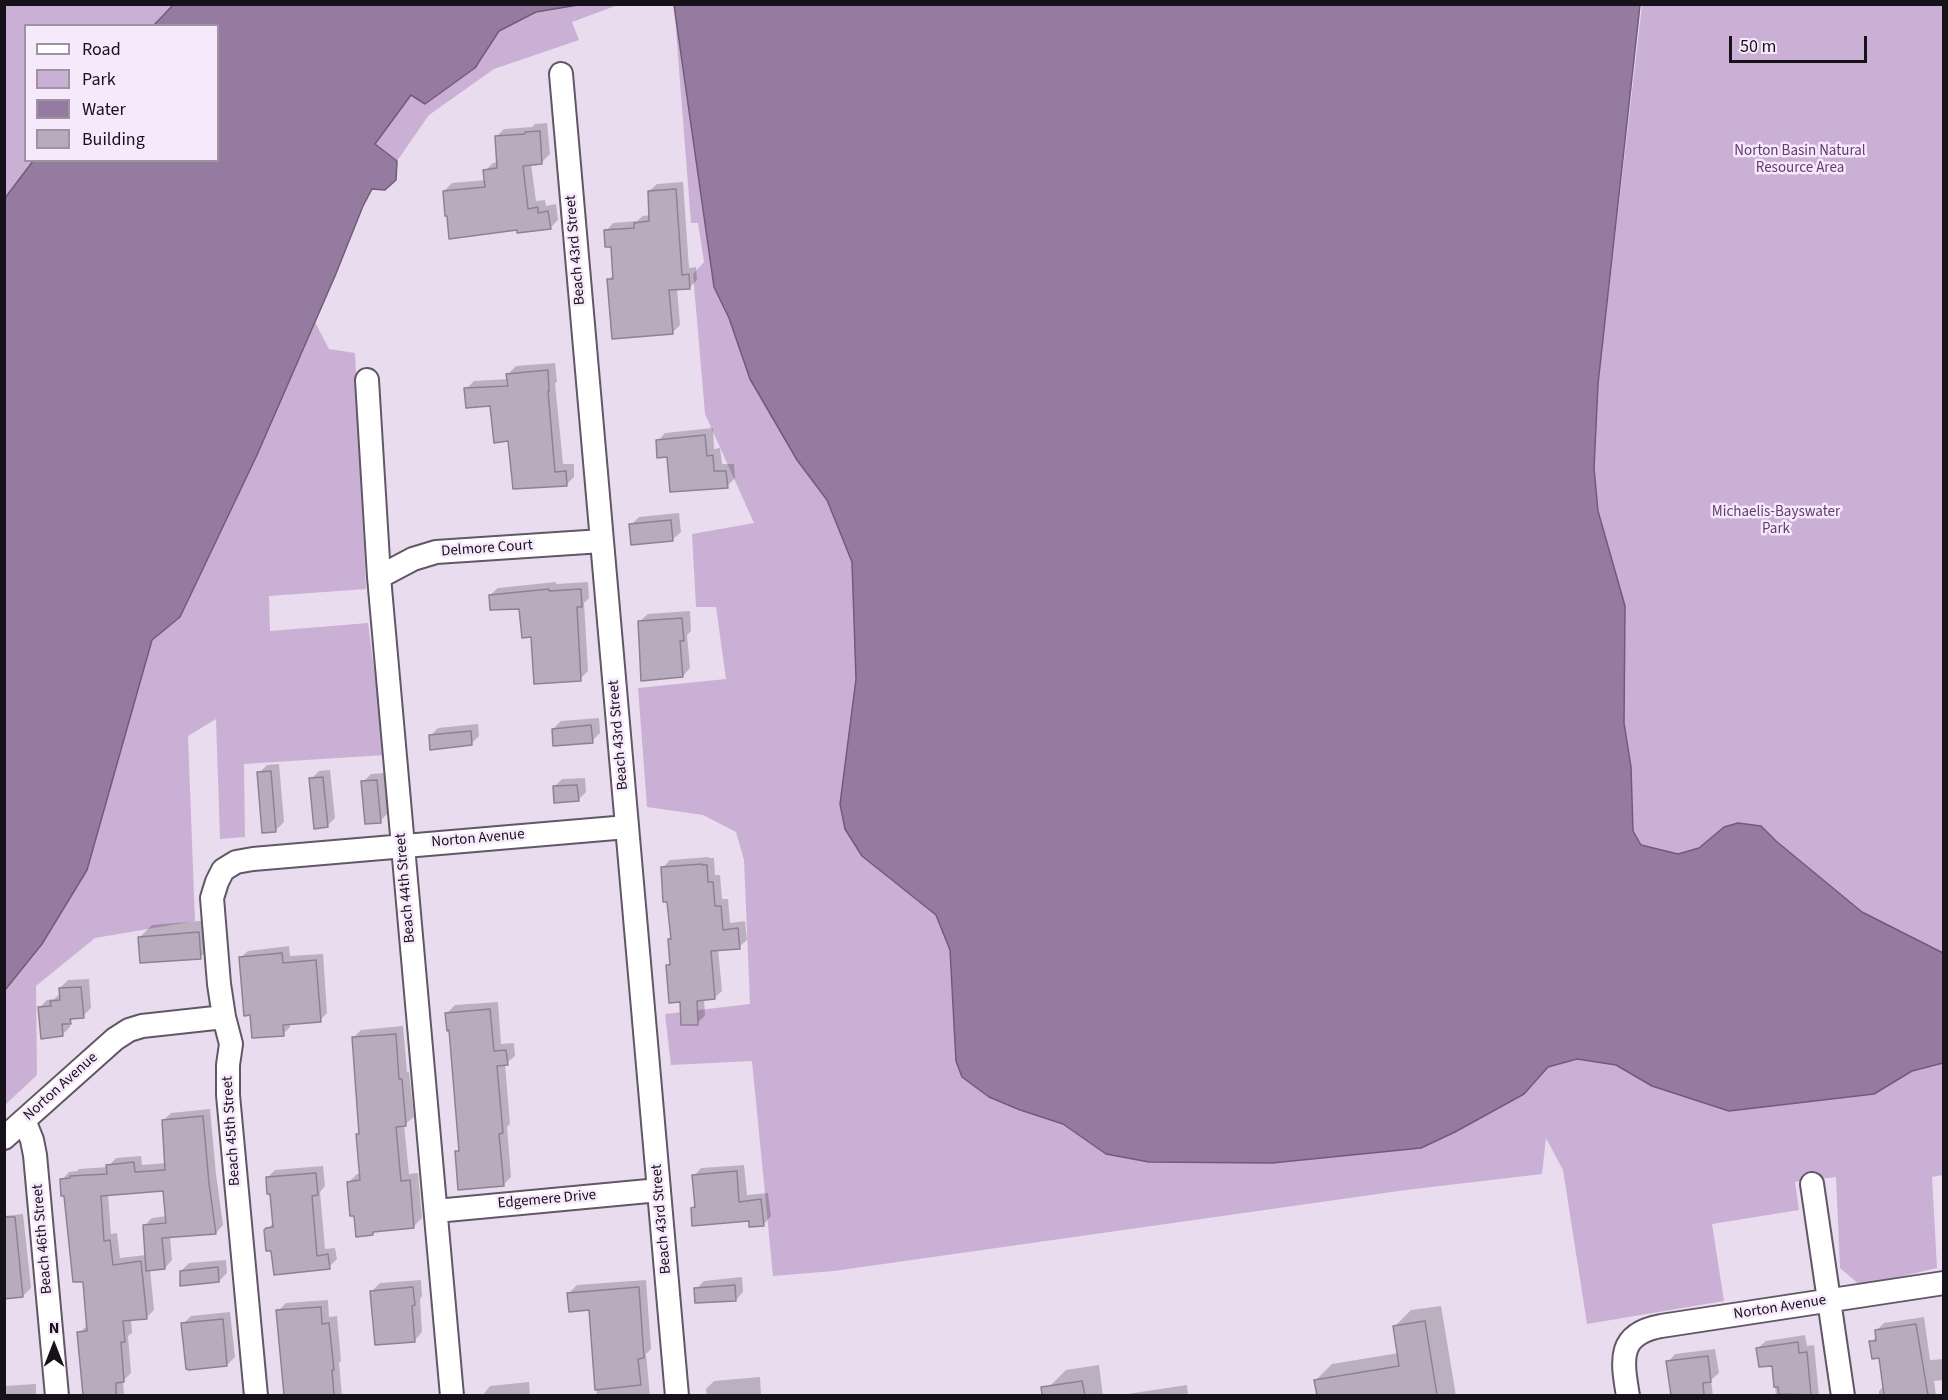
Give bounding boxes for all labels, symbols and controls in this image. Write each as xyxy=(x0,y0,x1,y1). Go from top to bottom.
legend xyxy=(24,24,219,162)
scale bar xyxy=(1732,24,1870,62)
text: 50 m xyxy=(1740,34,1776,59)
text: Road xyxy=(82,37,121,62)
text: Park xyxy=(82,67,116,92)
text: Water xyxy=(82,97,126,122)
text: Building xyxy=(82,127,145,152)
park label: Norton Basin Natural Resource Area xyxy=(1734,143,1866,178)
street label: Beach 43rd Street xyxy=(562,194,590,306)
park label: Michaelis-Bayswater Park xyxy=(1712,504,1840,539)
street label: Delmore Court xyxy=(441,537,533,561)
street label: Beach 43rd Street xyxy=(605,679,633,791)
street label: Norton Avenue xyxy=(431,826,525,852)
street label: Beach 44th Street xyxy=(392,832,420,944)
street label: Norton Avenue xyxy=(20,1049,102,1125)
street label: Beach 45th Street xyxy=(219,1075,245,1187)
street label: Beach 43rd Street xyxy=(648,1163,676,1275)
street label: Beach 46th Street xyxy=(29,1183,57,1295)
street label: Edgemere Drive xyxy=(497,1187,597,1213)
street label: Norton Avenue xyxy=(1732,1292,1828,1324)
north arrow xyxy=(24,1316,84,1376)
text: N xyxy=(49,1317,59,1339)

